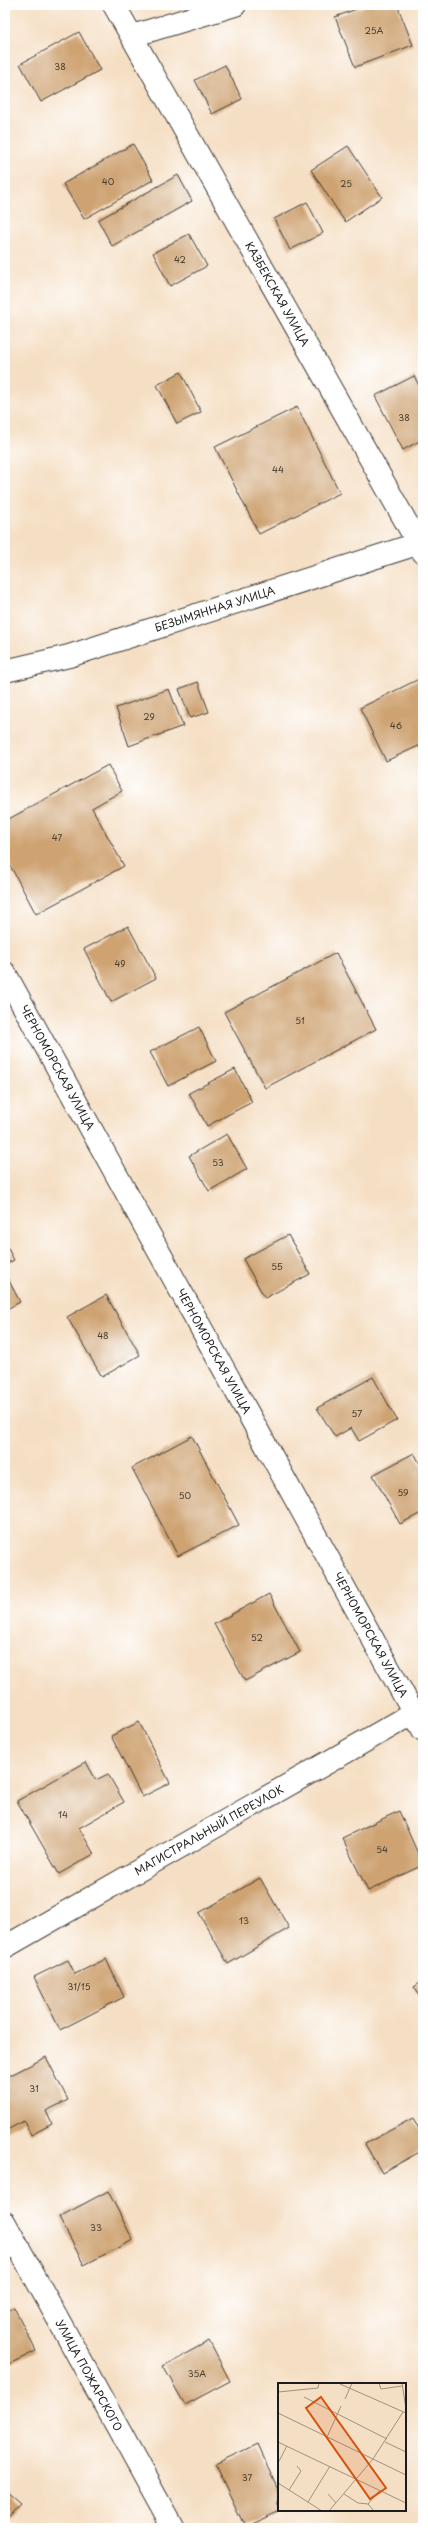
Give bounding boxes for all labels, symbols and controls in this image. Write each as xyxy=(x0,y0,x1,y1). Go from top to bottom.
house number: 25А xyxy=(365,23,384,37)
house number: 38 xyxy=(54,59,66,73)
house number: 40 xyxy=(102,174,115,188)
house number: 25 xyxy=(340,176,352,190)
street label: КАЗБЕКСКАЯ УЛИЦА xyxy=(241,238,314,350)
house number: 42 xyxy=(174,252,186,266)
house number: 38 xyxy=(398,410,410,424)
house number: 44 xyxy=(272,462,284,476)
street label: БЕЗЫМЯННАЯ УЛИЦА xyxy=(152,581,278,636)
house number: 29 xyxy=(143,709,155,723)
house number: 46 xyxy=(390,718,402,732)
house number: 47 xyxy=(52,830,62,844)
house number: 49 xyxy=(114,956,126,970)
street label: ЧЕРНОМОРСКАЯ УЛИЦА xyxy=(16,1002,99,1134)
house number: 51 xyxy=(295,1013,305,1027)
house number: 53 xyxy=(212,1155,224,1169)
house number: 55 xyxy=(271,1259,283,1273)
street label: ЧЕРНОМОРСКАЯ УЛИЦА xyxy=(173,1285,256,1417)
house number: 48 xyxy=(97,1328,109,1342)
house number: 57 xyxy=(352,1406,362,1420)
house number: 59 xyxy=(397,1485,409,1499)
house number: 50 xyxy=(179,1488,192,1502)
street label: ЧЕРНОМОРСКАЯ УЛИЦА xyxy=(329,1569,413,1701)
house number: 52 xyxy=(251,1630,263,1644)
street label: МАГИСТРАЛЬНЫЙ ПЕРЕУЛОК xyxy=(131,1780,286,1879)
house number: 14 xyxy=(58,1807,68,1821)
house number: 54 xyxy=(376,1842,388,1856)
house number: 13 xyxy=(239,1913,249,1927)
house number: 31/15 xyxy=(68,1979,91,1993)
house number: 31 xyxy=(29,2081,39,2095)
house number: 33 xyxy=(90,2220,102,2234)
street label: УЛИЦА ПОЖАРСКОГО xyxy=(52,2316,127,2434)
house number: 35А xyxy=(188,2366,206,2380)
inset map xyxy=(278,2383,406,2511)
house number: 37 xyxy=(242,2470,252,2484)

